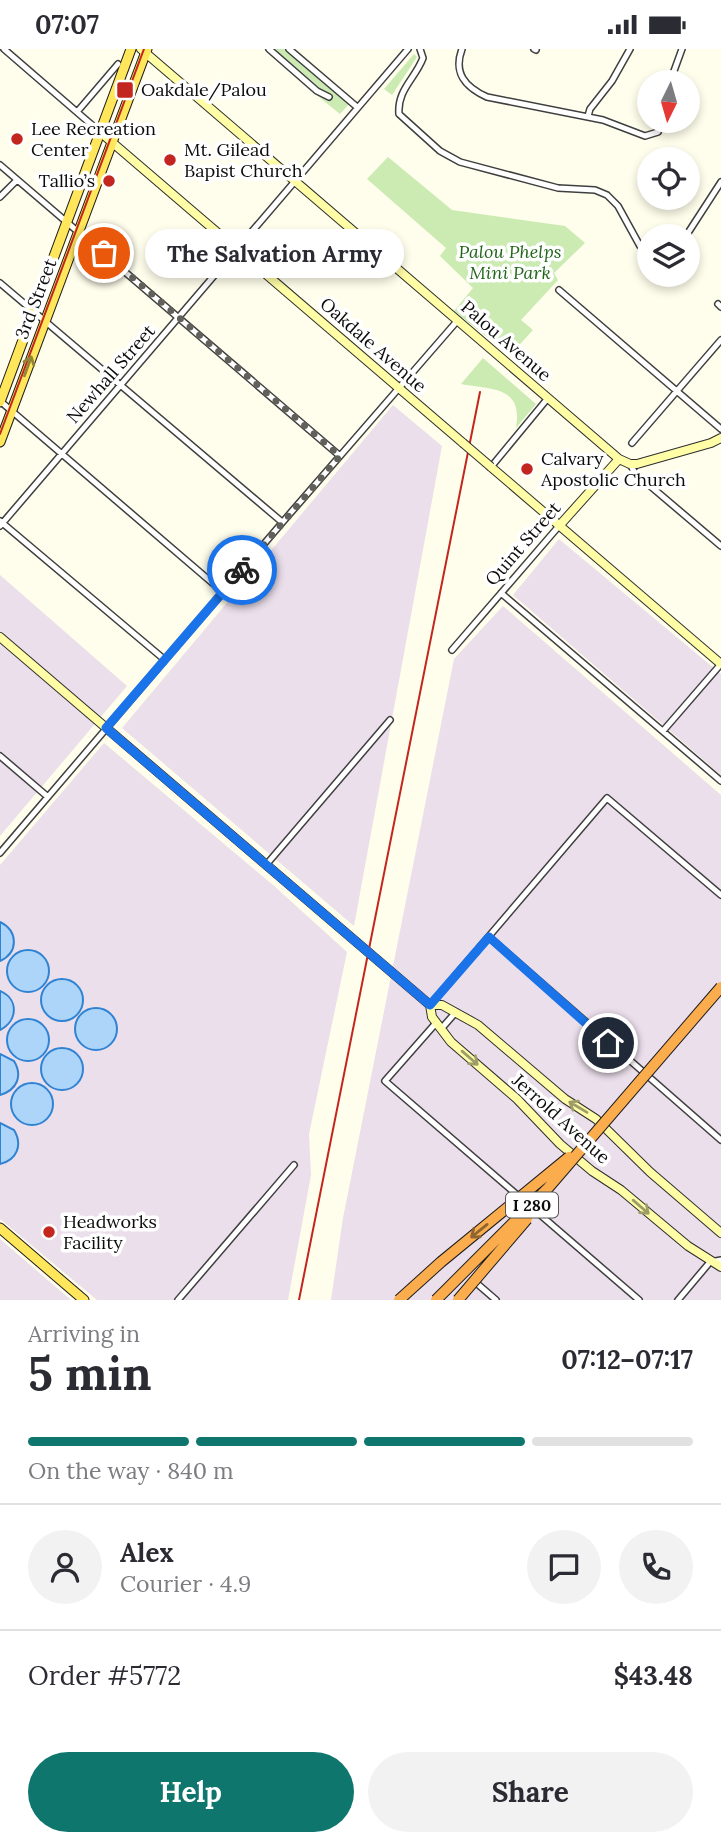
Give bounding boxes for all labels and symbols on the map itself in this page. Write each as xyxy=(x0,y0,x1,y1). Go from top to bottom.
north arrow xyxy=(637,70,700,133)
place label: Oakdale/Palou xyxy=(141,78,267,101)
marker: Oakdale/Palou xyxy=(115,80,135,100)
place label: Lee Recreation Center xyxy=(31,117,156,161)
marker: Lee Recreation Center xyxy=(9,131,25,147)
place label: Mt. Gilead Bapist Church xyxy=(184,138,303,182)
marker: Mt. Gilead Bapist Church xyxy=(162,152,178,168)
place label: Tallio’s xyxy=(39,169,95,192)
marker: Tallio’s xyxy=(101,173,117,189)
pin xyxy=(74,223,134,283)
callout: The Salvation Army xyxy=(146,229,405,277)
park label: Palou Phelps Mini Park xyxy=(459,240,561,284)
street label: 3rd Street xyxy=(10,255,61,342)
street label: Oakdale Avenue xyxy=(315,292,431,397)
street label: Palou Avenue xyxy=(456,295,556,386)
street label: Newhall Street xyxy=(62,320,160,428)
one-way arrow xyxy=(23,355,35,377)
place label: Calvary Apostolic Church xyxy=(540,447,686,491)
marker: Calvary Apostolic Church xyxy=(519,461,535,477)
street label: Quint Street xyxy=(480,497,565,590)
courier xyxy=(207,535,277,605)
pin xyxy=(578,1013,638,1073)
one-way arrow xyxy=(460,1050,478,1066)
street label: Jerrold Avenue xyxy=(507,1068,615,1169)
one-way arrow xyxy=(569,1099,589,1113)
road number: I 280 xyxy=(506,1193,558,1217)
one-way arrow xyxy=(632,1199,650,1215)
place label: Headworks Facility xyxy=(63,1210,157,1254)
one-way arrow xyxy=(470,1223,488,1239)
marker: Headworks Facility xyxy=(41,1224,57,1240)

